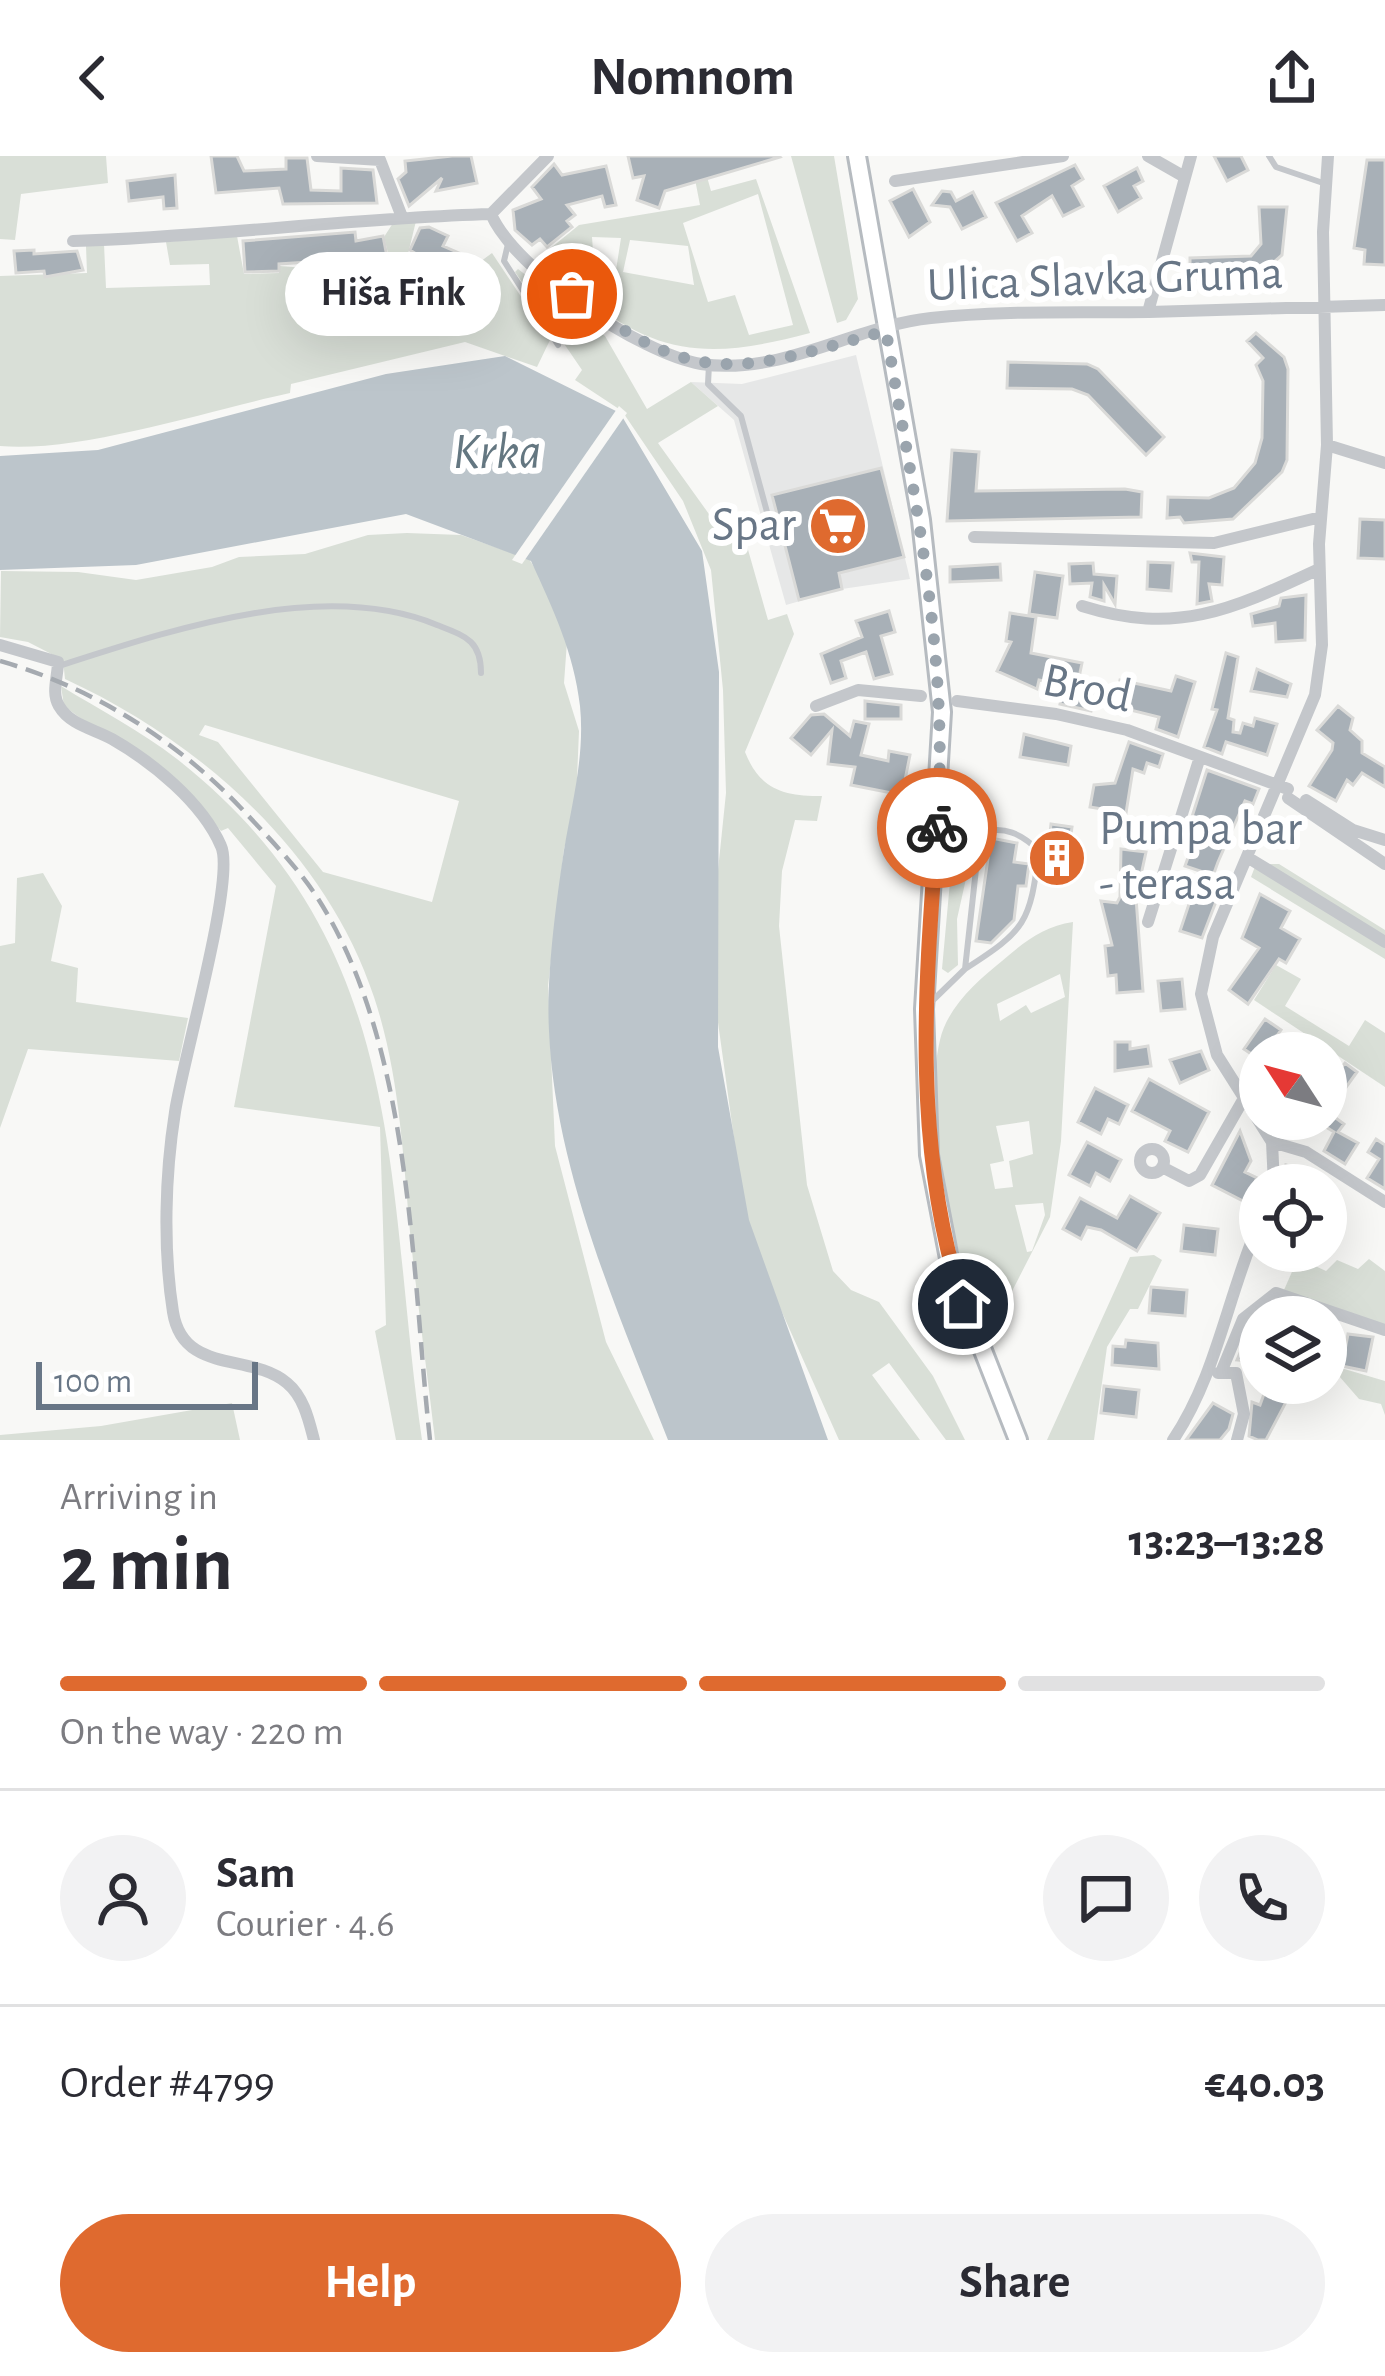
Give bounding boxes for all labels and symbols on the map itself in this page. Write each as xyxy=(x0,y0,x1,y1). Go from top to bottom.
pin xyxy=(521,243,623,345)
street label: Ulica Slavka Gruma xyxy=(926,250,1284,310)
callout: Hiša Fink xyxy=(284,252,500,336)
water label: Krka xyxy=(453,427,541,478)
supermarket icon: Spar xyxy=(807,495,869,557)
place label: Spar xyxy=(712,502,796,550)
street label: Brod xyxy=(1038,656,1136,722)
courier xyxy=(877,768,997,888)
place label: Pumpa bar - terasa xyxy=(1099,806,1303,909)
building icon: Pumpa bar - terasa xyxy=(1026,827,1088,889)
north arrow xyxy=(1239,1032,1347,1140)
pin xyxy=(912,1253,1014,1355)
scale bar xyxy=(36,1356,258,1409)

